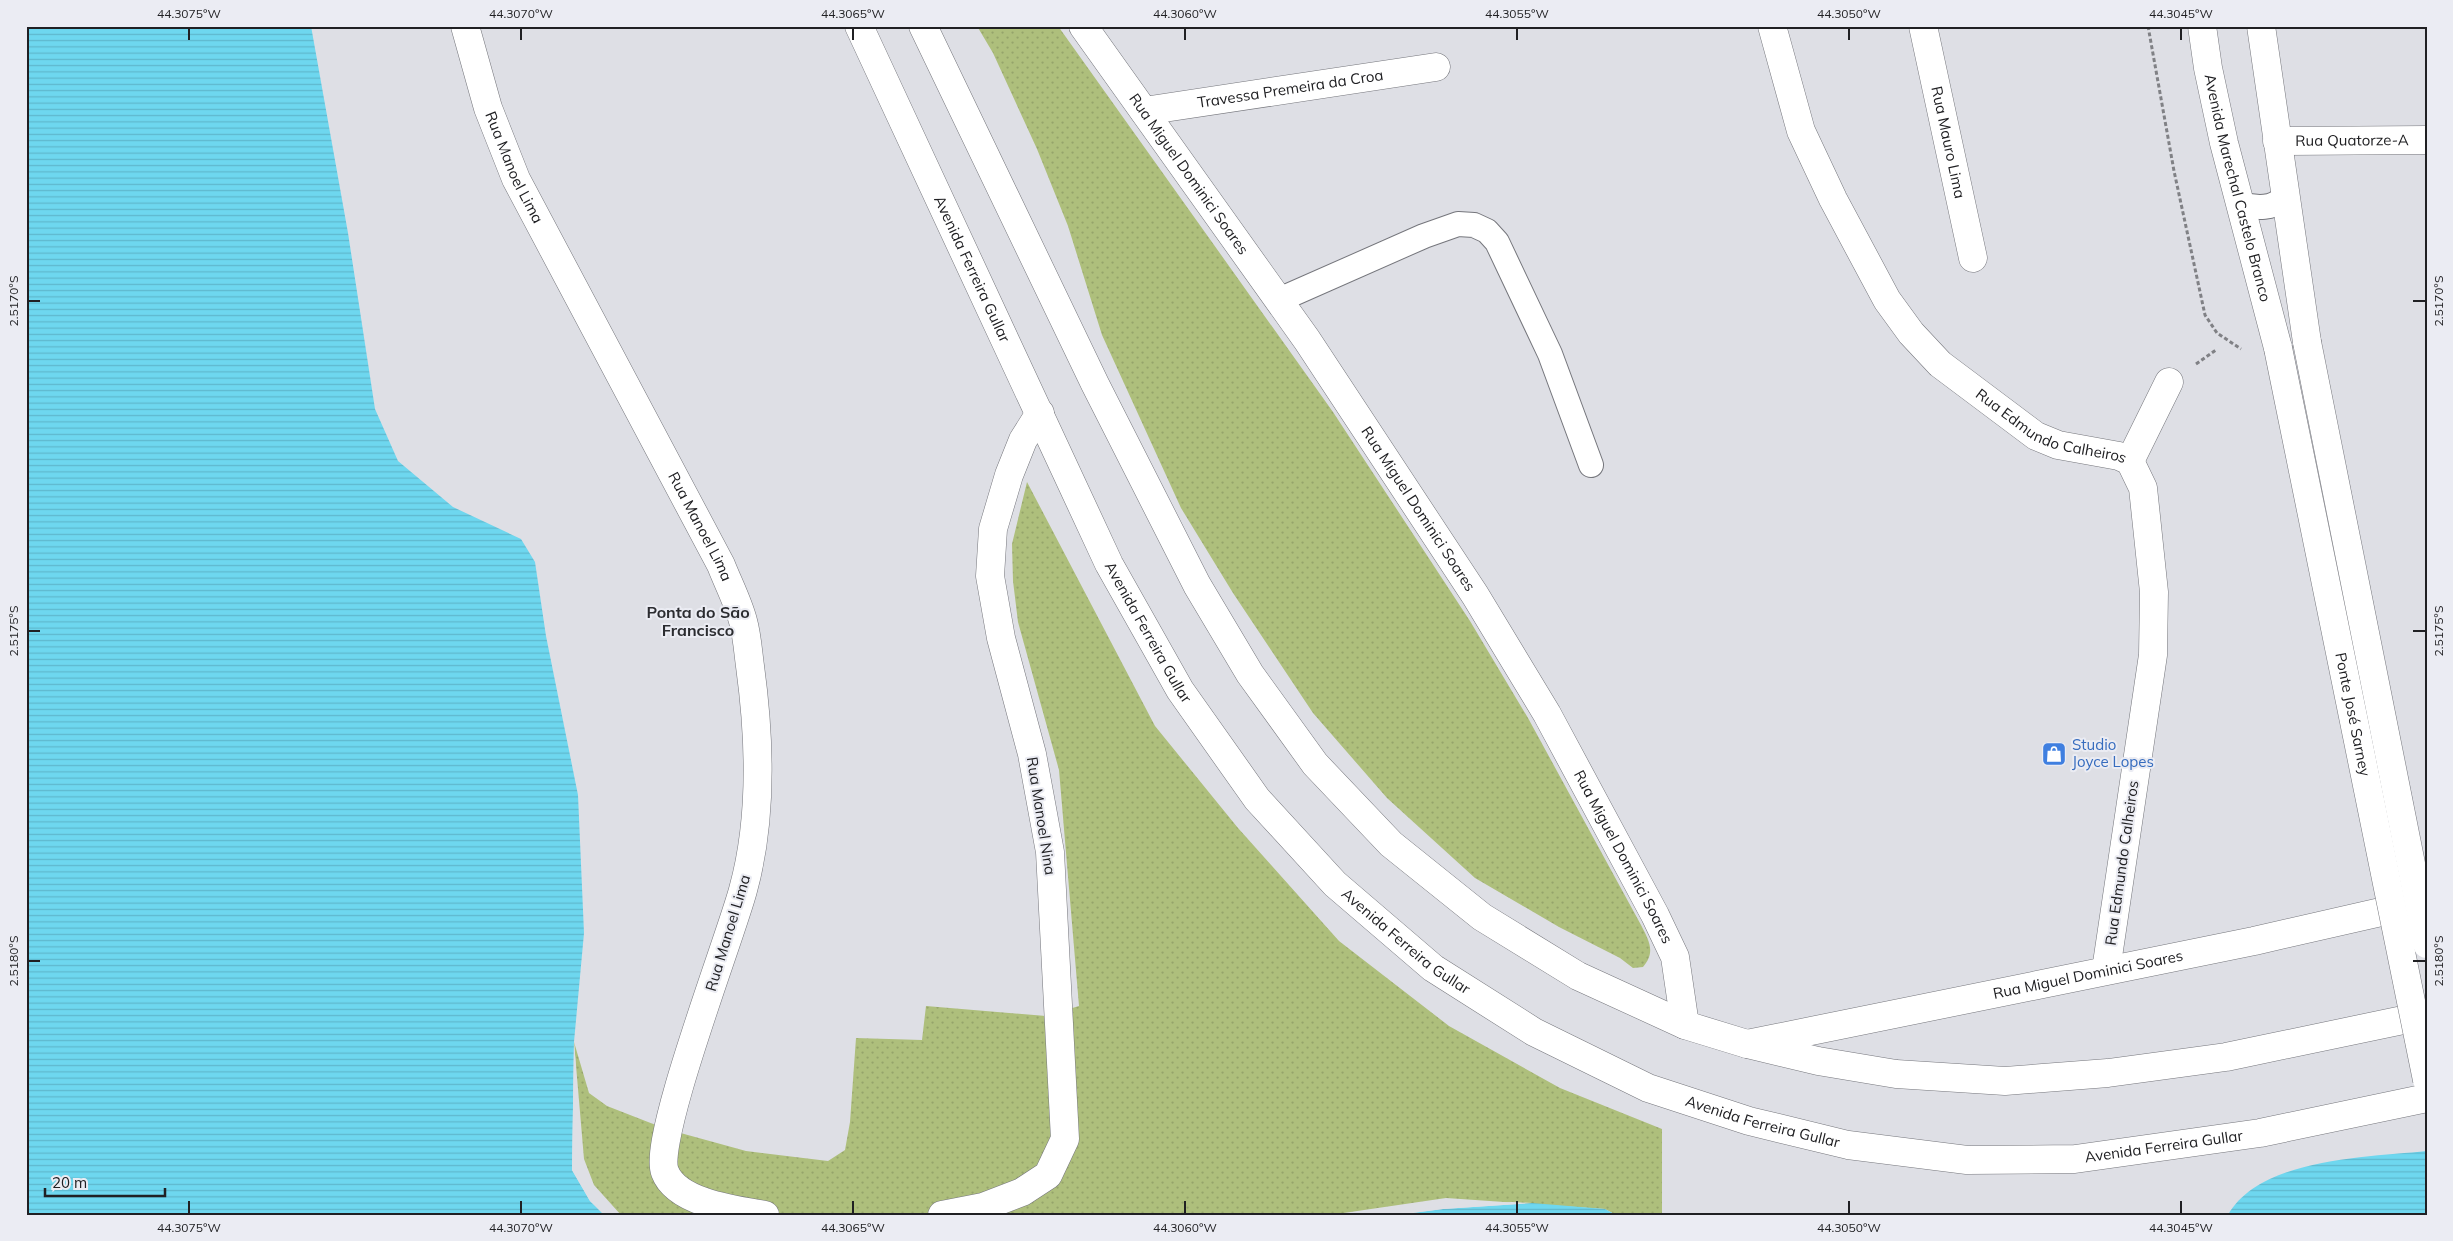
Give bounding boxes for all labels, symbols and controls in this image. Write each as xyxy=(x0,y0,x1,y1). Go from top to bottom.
text: 44.3075°W xyxy=(157,6,221,21)
text: 44.3070°W xyxy=(489,6,553,21)
text: 44.3065°W xyxy=(821,6,885,21)
text: 44.3060°W xyxy=(1153,6,1217,21)
text: 44.3055°W xyxy=(1485,6,1549,21)
text: 44.3050°W xyxy=(1817,6,1881,21)
text: 44.3045°W xyxy=(2149,6,2213,21)
street label: Travessa Premeira da Croa xyxy=(1196,65,1384,112)
street label: Avenida Marechal Castelo Branco xyxy=(2201,72,2275,304)
street label: Rua Mauro Lima xyxy=(1927,84,1970,200)
street label: Rua Miguel Dominici Soares xyxy=(1125,90,1253,258)
street label: Rua Manoel Lima xyxy=(481,108,548,226)
street label: Rua Quatorze-A xyxy=(2295,130,2409,150)
street label: Avenida Ferreira Gullar xyxy=(930,193,1015,346)
text: 2.5170°S xyxy=(6,276,21,326)
text: 2.5170°S xyxy=(2431,276,2446,326)
street label: Rua Edmundo Calheiros xyxy=(1972,384,2130,467)
street label: Rua Miguel Dominici Soares xyxy=(1358,423,1480,595)
street label: Rua Manoel Lima xyxy=(664,468,737,584)
street label: Avenida Ferreira Gullar xyxy=(1101,558,1196,707)
district label: Ponta do São Francisco xyxy=(646,602,750,640)
text: 2.5175°S xyxy=(6,606,21,656)
text: 2.5175°S xyxy=(2431,606,2446,656)
street label: Ponte José Sarney xyxy=(2331,651,2375,778)
place label: Studio Joyce Lopes xyxy=(2072,735,2154,771)
shop icon: Studio Joyce Lopes xyxy=(2041,741,2067,767)
street label: Rua Manoel Nina xyxy=(1023,755,1060,876)
street label: Rua Miguel Dominici Soares xyxy=(1570,767,1677,946)
street label: Rua Edmundo Calheiros xyxy=(2101,779,2142,947)
street label: Rua Manoel Lima xyxy=(701,872,754,993)
street label: Avenida Ferreira Gullar xyxy=(1338,884,1474,998)
text: 2.5180°S xyxy=(6,936,21,986)
text: 2.5180°S xyxy=(2431,936,2446,986)
street label: Rua Miguel Dominici Soares xyxy=(1991,946,2185,1003)
street label: Avenida Ferreira Gullar xyxy=(1683,1091,1842,1152)
street label: Avenida Ferreira Gullar xyxy=(2083,1125,2244,1167)
scale bar xyxy=(45,1166,165,1198)
text: 20 m xyxy=(52,1173,87,1192)
text: 44.3075°W xyxy=(157,1220,221,1235)
text: 44.3070°W xyxy=(489,1220,553,1235)
text: 44.3065°W xyxy=(821,1220,885,1235)
text: 44.3060°W xyxy=(1153,1220,1217,1235)
text: 44.3055°W xyxy=(1485,1220,1549,1235)
text: 44.3050°W xyxy=(1817,1220,1881,1235)
text: 44.3045°W xyxy=(2149,1220,2213,1235)

